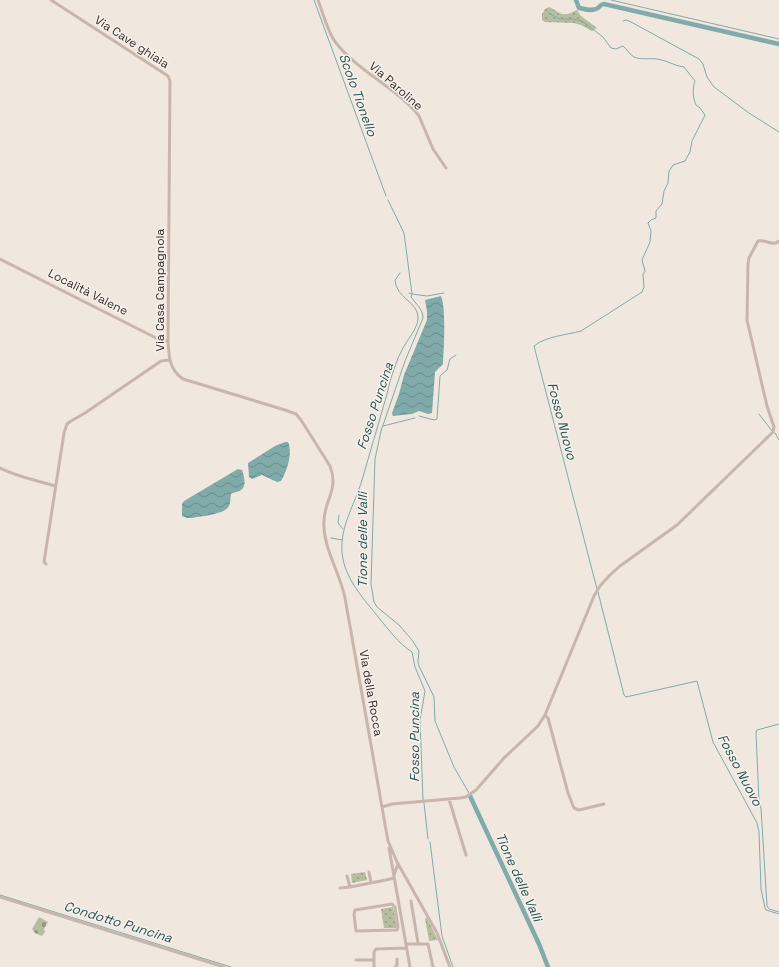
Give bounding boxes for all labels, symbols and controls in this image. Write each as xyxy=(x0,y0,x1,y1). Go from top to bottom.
street label: Via Cave ghiaia xyxy=(92,12,172,72)
water label: Scolo Tionello xyxy=(335,51,381,140)
street label: Via Paroline xyxy=(366,58,426,114)
street label: Via Casa Campagnola xyxy=(152,228,168,351)
street label: Località Valene xyxy=(45,265,131,319)
water label: Fosso Puncina xyxy=(353,360,397,452)
water label: Fosso Nuovo xyxy=(544,381,581,462)
water label: Tione delle Valli xyxy=(354,490,371,588)
street label: Via della Rocca xyxy=(356,649,386,737)
water label: Fosso Puncina xyxy=(406,691,423,782)
water label: Fosso Nuovo xyxy=(714,731,767,810)
water label: Tione delle Valli xyxy=(492,830,547,926)
water label: Condotto Puncina xyxy=(62,897,175,947)

